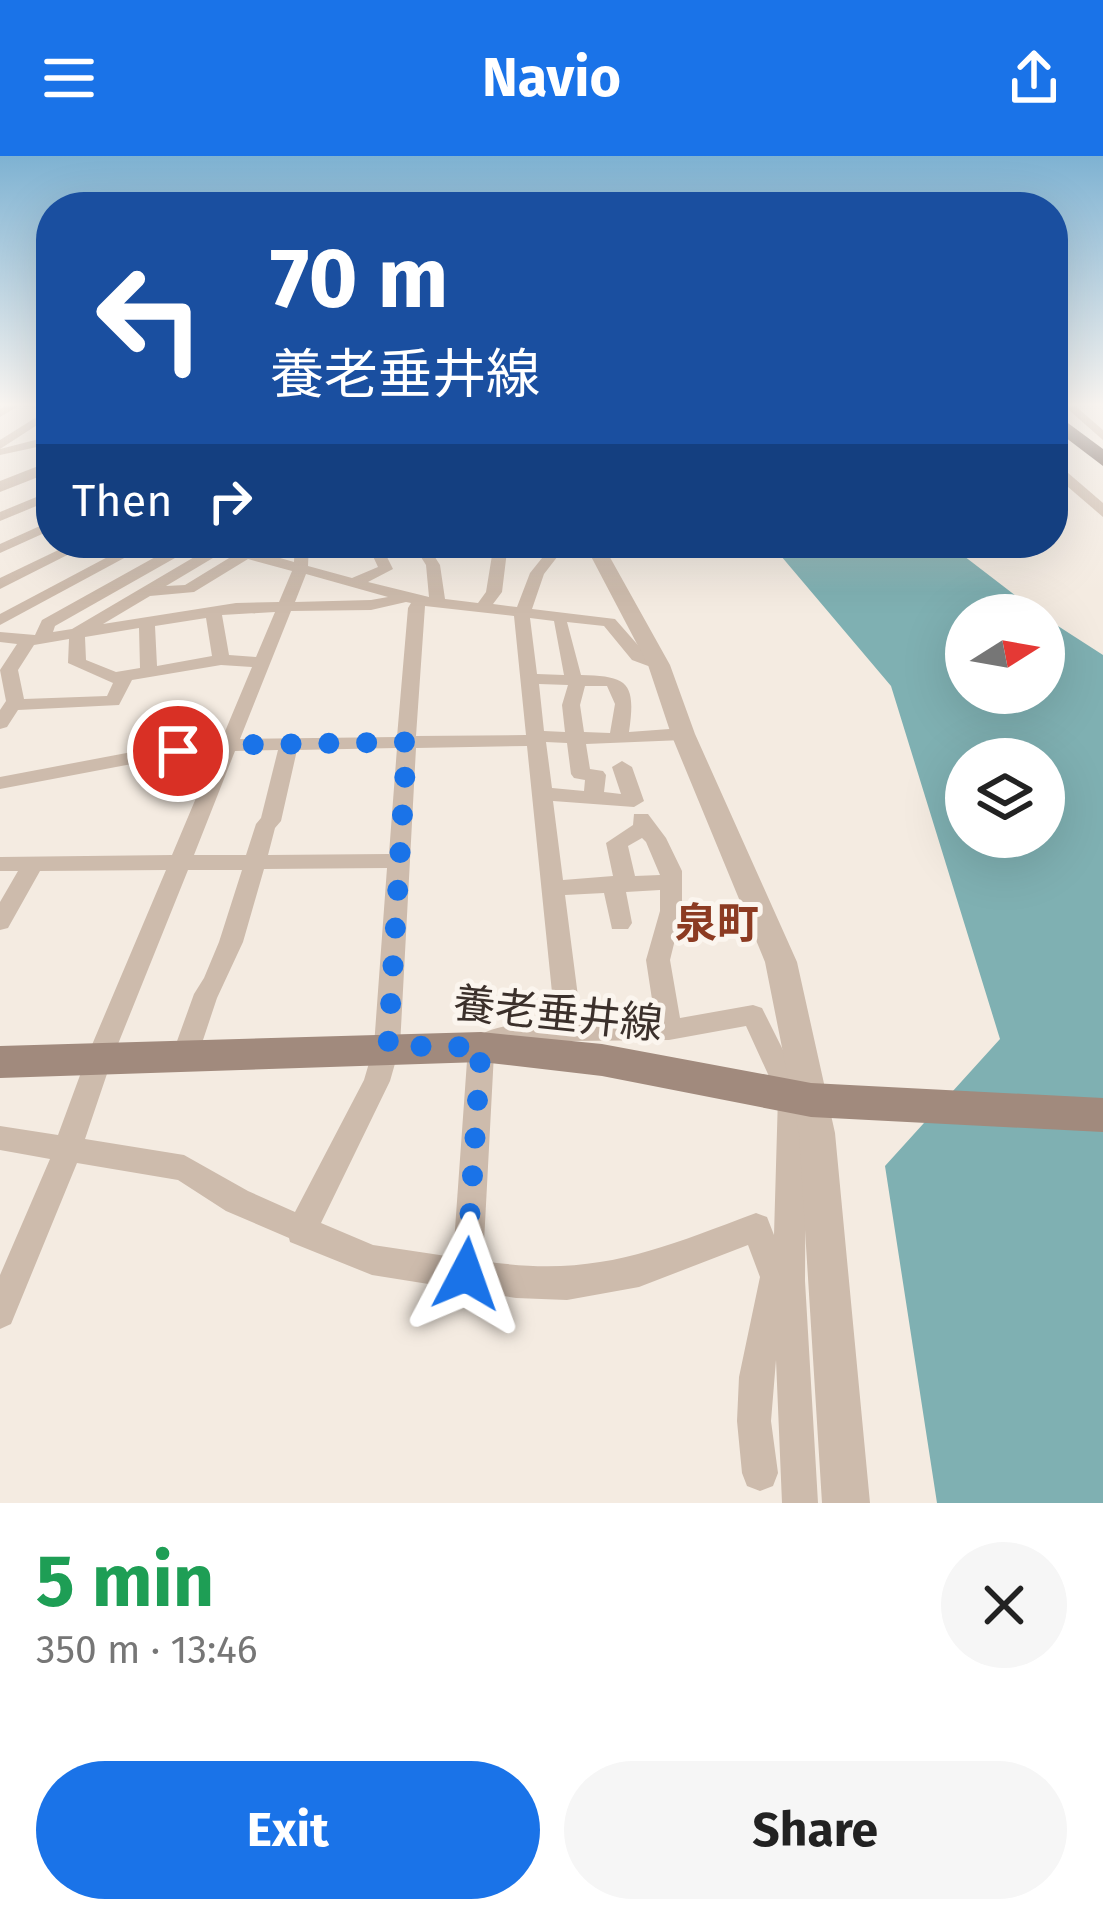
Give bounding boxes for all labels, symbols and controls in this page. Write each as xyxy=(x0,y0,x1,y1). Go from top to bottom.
icon: menu xyxy=(36,45,102,111)
icon: share xyxy=(1001,45,1067,111)
text: Navio xyxy=(482,46,621,110)
text: 70 m xyxy=(270,228,448,329)
icon: left xyxy=(72,240,228,396)
text: 養老垂井線 xyxy=(270,343,540,407)
icon: right xyxy=(197,468,263,534)
text: Then xyxy=(72,474,173,528)
north arrow xyxy=(945,594,1065,714)
map controls xyxy=(945,594,1065,858)
pin xyxy=(127,700,229,802)
icon: arrive xyxy=(145,718,211,784)
button: layers xyxy=(945,738,1065,858)
district label: 泉町 xyxy=(675,899,759,949)
street label: 養老垂井線 xyxy=(451,978,665,1050)
position arrow xyxy=(403,1211,529,1337)
text: 5 min xyxy=(36,1539,214,1625)
button: close xyxy=(941,1542,1067,1668)
text: 350 m · 13:46 xyxy=(36,1627,258,1673)
button: Exit xyxy=(36,1761,540,1899)
button: Share xyxy=(564,1761,1067,1899)

